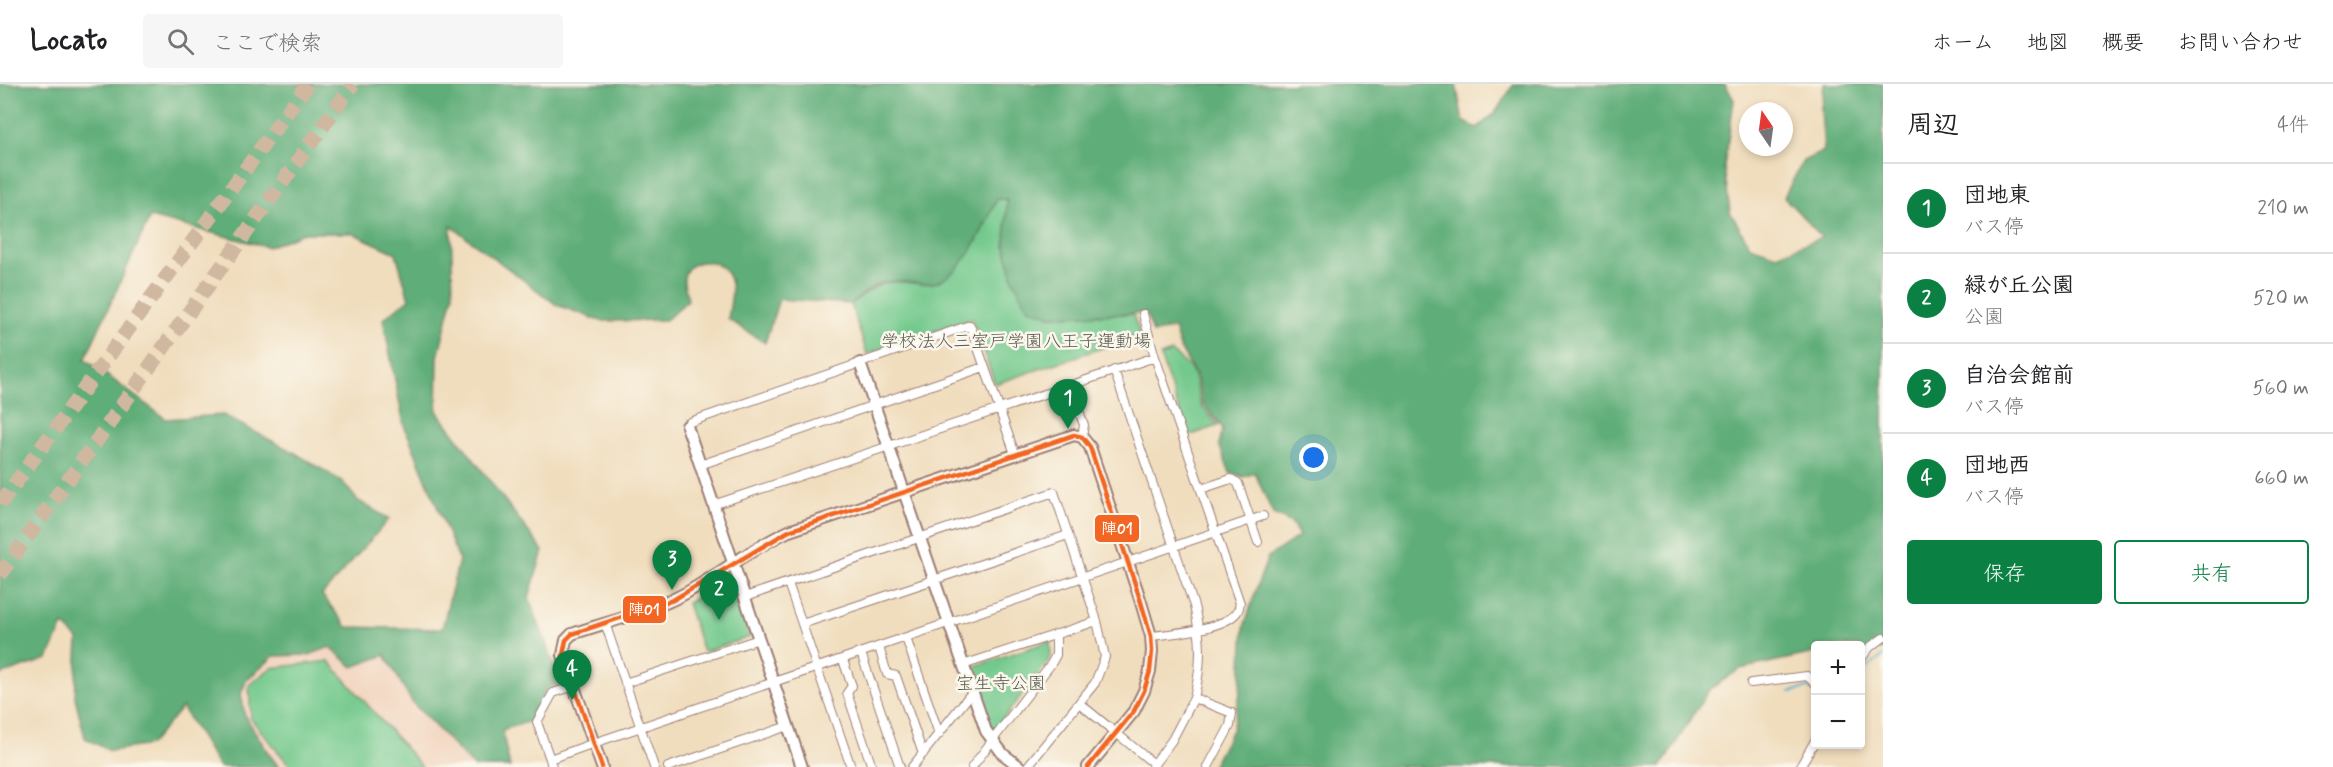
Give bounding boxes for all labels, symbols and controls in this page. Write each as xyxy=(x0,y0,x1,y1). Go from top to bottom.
search box xyxy=(143,14,563,68)
text: Locato xyxy=(30,23,107,60)
icon: search xyxy=(164,25,197,58)
text: ホーム xyxy=(1932,29,1994,57)
text: 地図 xyxy=(2027,29,2069,57)
text: 概要 xyxy=(2102,29,2144,57)
text: お問い合わせ xyxy=(2177,29,2303,57)
text: ここで検索 xyxy=(212,30,322,58)
north arrow xyxy=(1739,102,1793,156)
text: 周辺 xyxy=(1907,109,1959,143)
text: 4件 xyxy=(2277,112,2309,139)
text: 団地東 xyxy=(1964,182,2030,210)
text: 1 xyxy=(1922,195,1931,222)
text: 210 m xyxy=(2257,195,2309,222)
text: バス停 xyxy=(1964,214,2024,241)
text: 緑が丘公園 xyxy=(1964,272,2074,300)
text: 2 xyxy=(1922,285,1931,312)
text: 520 m xyxy=(2253,285,2309,312)
text: 公園 xyxy=(1964,304,2004,331)
park label: 学校法人三室戸学園八王子運動場 xyxy=(881,330,1151,354)
text: 自治会館前 xyxy=(1964,362,2074,390)
text: 3 xyxy=(1922,375,1931,402)
text: 560 m xyxy=(2253,375,2309,402)
pin: 1 xyxy=(1048,380,1088,429)
text: バス停 xyxy=(1964,394,2024,421)
your location xyxy=(1299,443,1328,472)
text: 団地西 xyxy=(1964,452,2030,480)
text: 4 xyxy=(1921,465,1932,492)
text: 660 m xyxy=(2254,465,2309,492)
text: バス停 xyxy=(1964,484,2024,511)
line badge: 陣01 xyxy=(1094,514,1140,543)
text: 陣01 xyxy=(1101,519,1133,540)
pin: 3 xyxy=(652,540,692,590)
button: 保存 xyxy=(1907,540,2102,604)
button: 共有 xyxy=(2114,540,2309,604)
pin: 2 xyxy=(700,570,738,620)
line badge: 陣01 xyxy=(622,595,667,624)
text: 陣01 xyxy=(628,600,660,621)
map controls xyxy=(1811,641,1865,749)
button: + xyxy=(1811,641,1865,695)
pin: 4 xyxy=(552,650,592,700)
park label: 宝生寺公園 xyxy=(956,672,1046,696)
button: − xyxy=(1811,695,1865,749)

